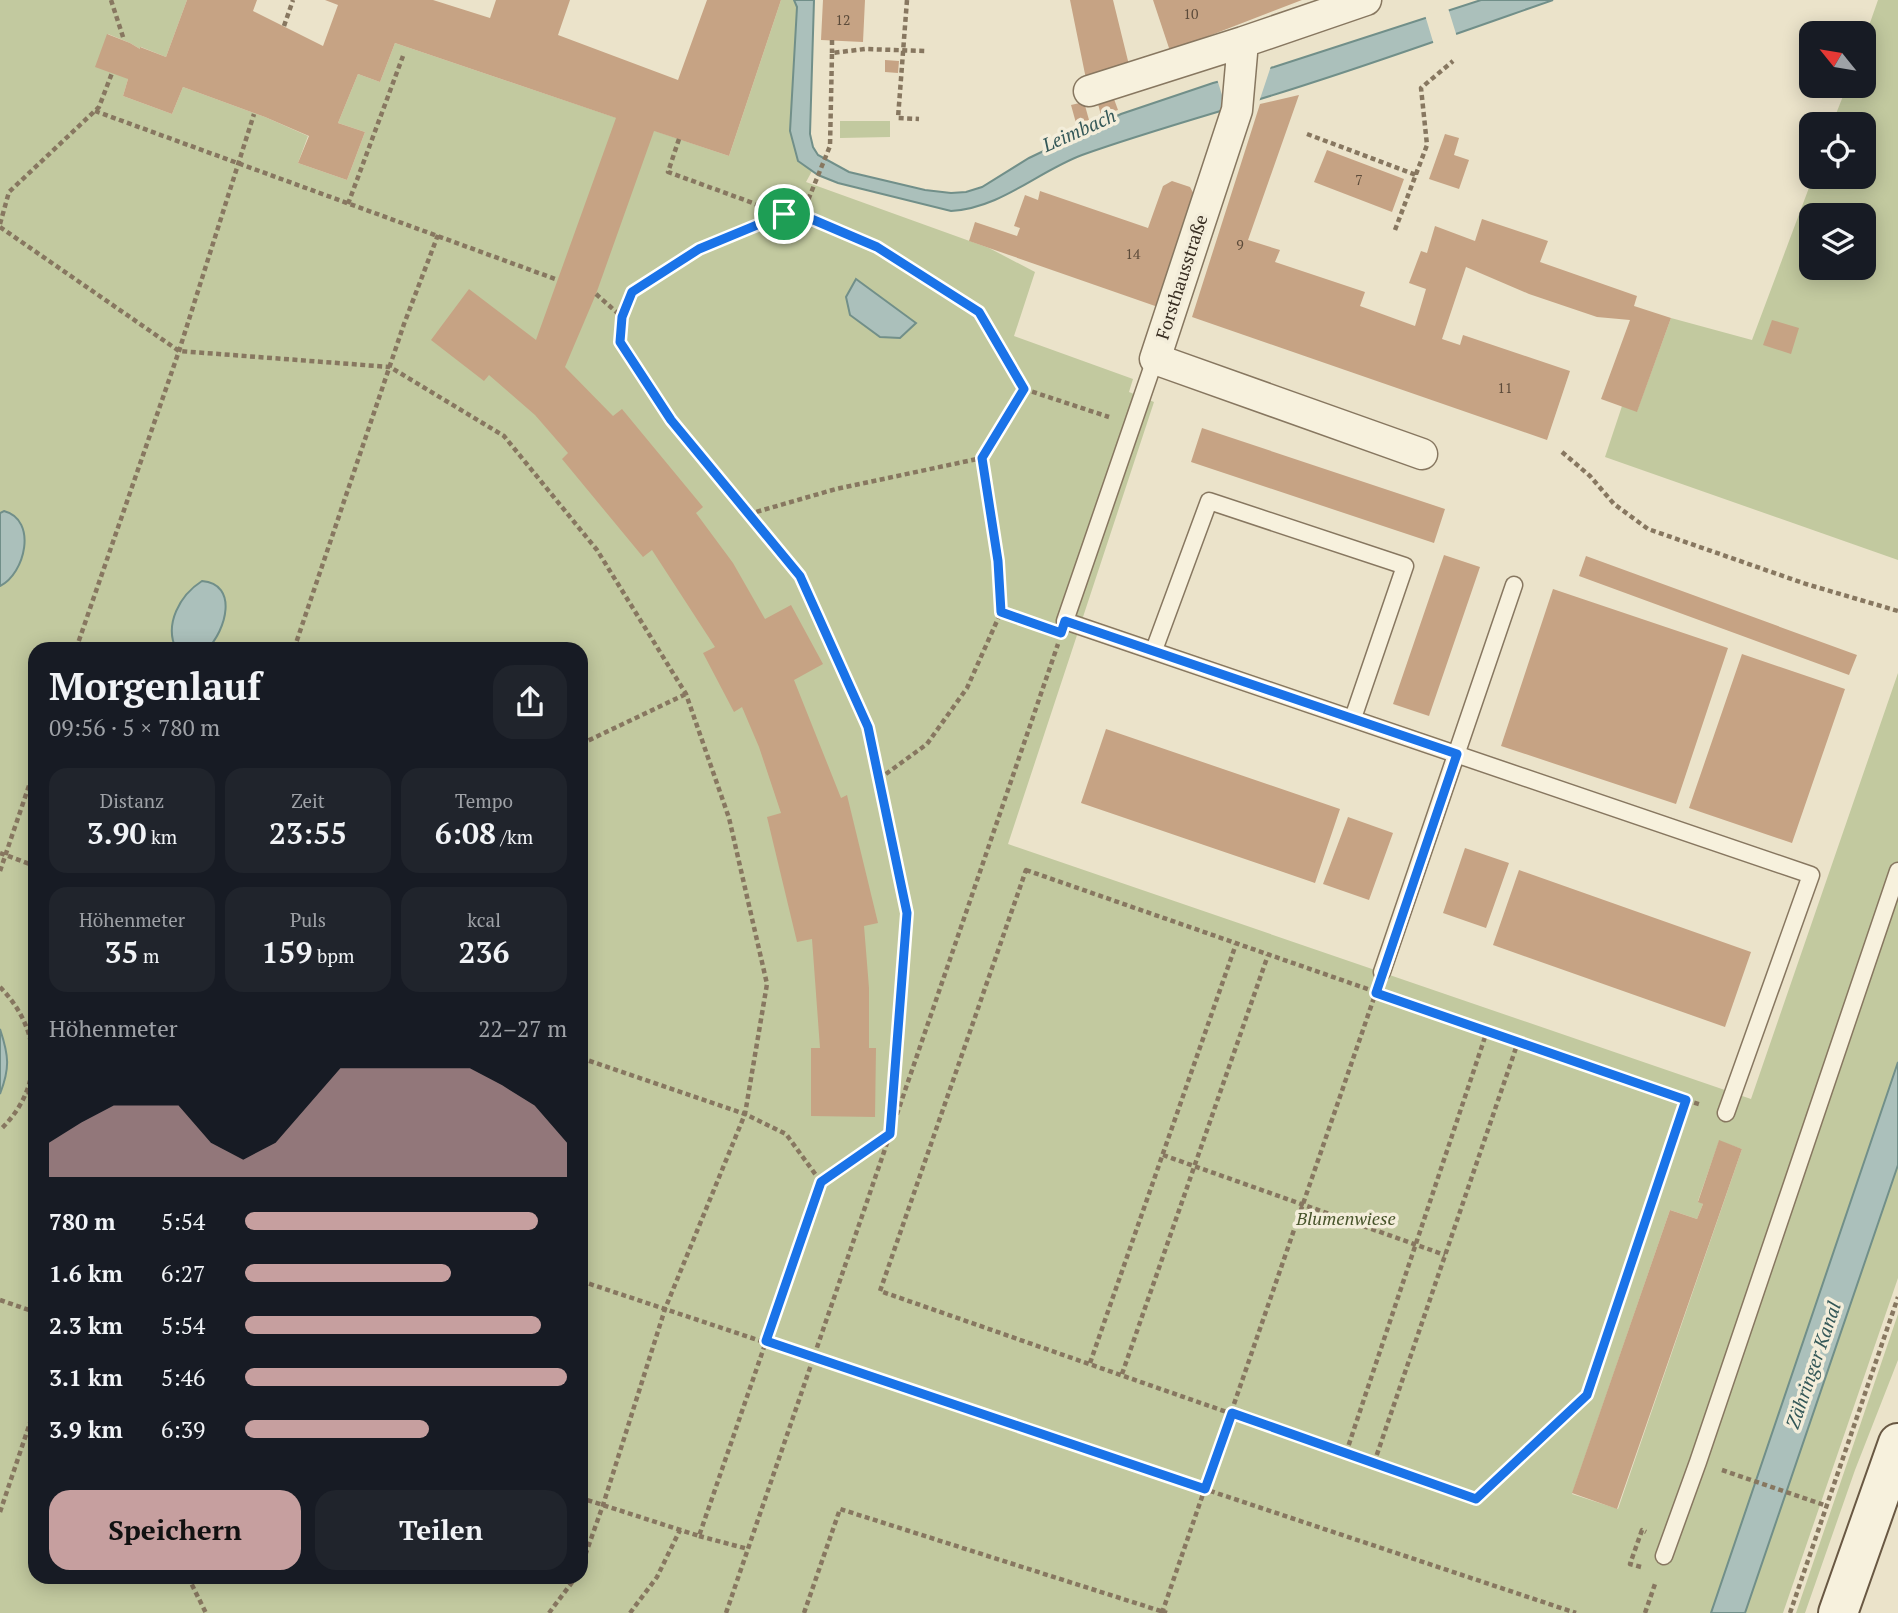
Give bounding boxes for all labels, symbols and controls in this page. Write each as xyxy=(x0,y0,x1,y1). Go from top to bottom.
house number: 10 xyxy=(1184,4,1198,23)
house number: 12 xyxy=(836,10,850,29)
north arrow xyxy=(1799,21,1876,98)
map controls xyxy=(1799,21,1876,280)
water label: Leimbach xyxy=(1037,102,1119,157)
button: locate xyxy=(1799,112,1876,189)
house number: 7 xyxy=(1355,170,1363,189)
pin xyxy=(754,184,814,244)
icon: arrive xyxy=(765,195,803,233)
button: layers xyxy=(1799,203,1876,280)
street label: Forsthausstraße xyxy=(1150,211,1213,342)
house number: 9 xyxy=(1236,235,1244,254)
house number: 14 xyxy=(1126,244,1141,263)
house number: 11 xyxy=(1498,378,1512,397)
text: Morgenlauf xyxy=(49,661,261,711)
button: share xyxy=(493,665,567,739)
text: 09:56 · 5 × 780 m xyxy=(49,712,220,743)
text: Distanz xyxy=(100,788,164,813)
text: Zeit xyxy=(291,788,325,813)
text: Tempo xyxy=(455,788,513,813)
text: 3.90 xyxy=(87,813,146,853)
text: 23:55 xyxy=(269,813,347,853)
text: 6:08 xyxy=(435,813,496,853)
text: km xyxy=(146,824,177,849)
text: /km xyxy=(496,824,533,849)
text: Höhenmeter xyxy=(79,907,185,932)
text: Puls xyxy=(290,907,326,932)
text: kcal xyxy=(467,907,501,932)
text: 35 xyxy=(105,932,138,972)
text: 159 xyxy=(262,932,312,972)
text: 236 xyxy=(459,932,509,972)
text: m xyxy=(138,943,159,968)
text: bpm xyxy=(312,943,354,968)
text: Höhenmeter xyxy=(49,1013,178,1044)
text: 22–27 m xyxy=(478,1013,567,1044)
text: 780 m xyxy=(49,1206,115,1237)
text: 5:54 xyxy=(161,1206,205,1237)
park label: Blumenwiese xyxy=(1295,1206,1396,1230)
text: 1.6 km xyxy=(49,1258,123,1289)
text: 6:27 xyxy=(161,1258,205,1289)
water label: Zähringer Kanal xyxy=(1779,1297,1846,1432)
text: 2.3 km xyxy=(49,1310,123,1341)
text: 5:54 xyxy=(161,1310,205,1341)
text: 3.1 km xyxy=(49,1362,123,1393)
text: 5:46 xyxy=(161,1362,205,1393)
text: 3.9 km xyxy=(49,1414,123,1445)
text: 6:39 xyxy=(161,1414,205,1445)
button: Speichern xyxy=(49,1490,301,1570)
button: Teilen xyxy=(315,1490,567,1570)

